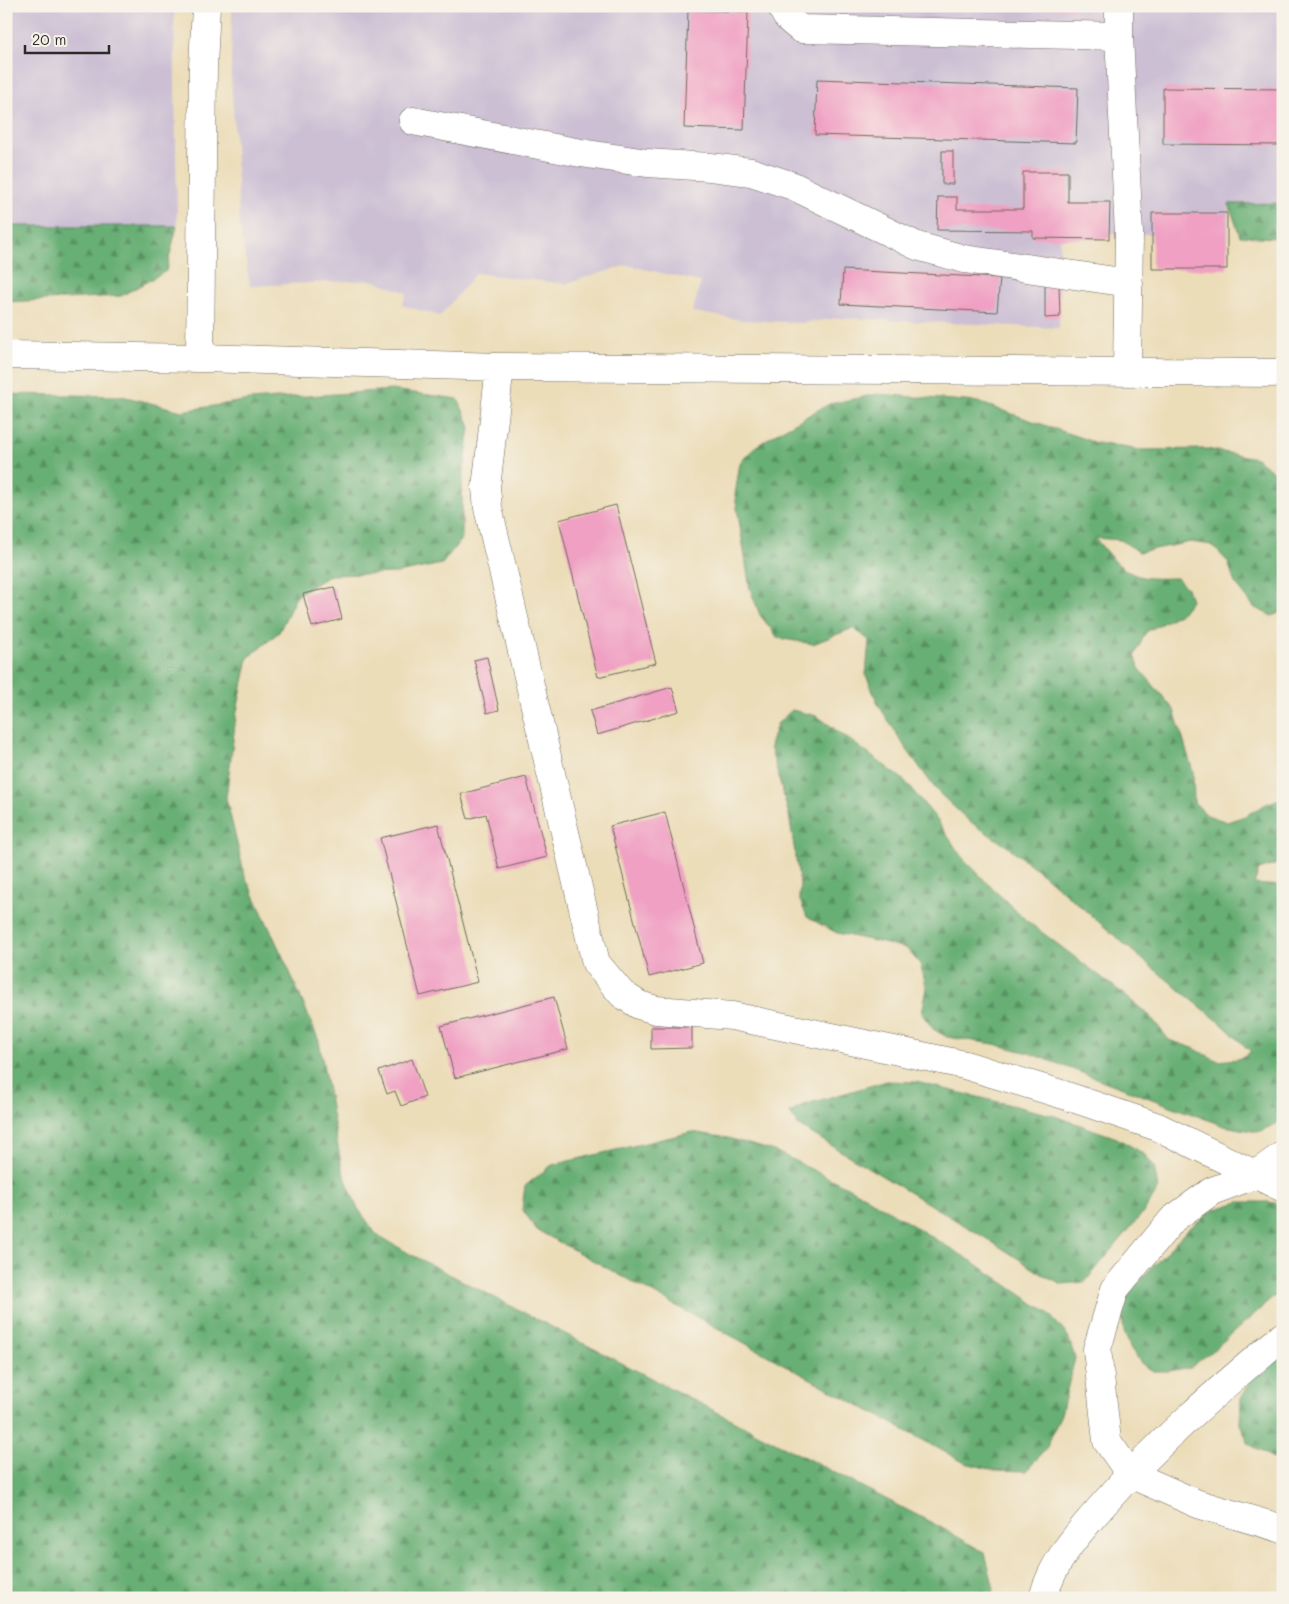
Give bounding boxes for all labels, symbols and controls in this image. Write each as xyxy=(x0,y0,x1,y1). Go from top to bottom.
scale bar xyxy=(25,22,109,54)
text: 20 m xyxy=(32,29,66,49)

